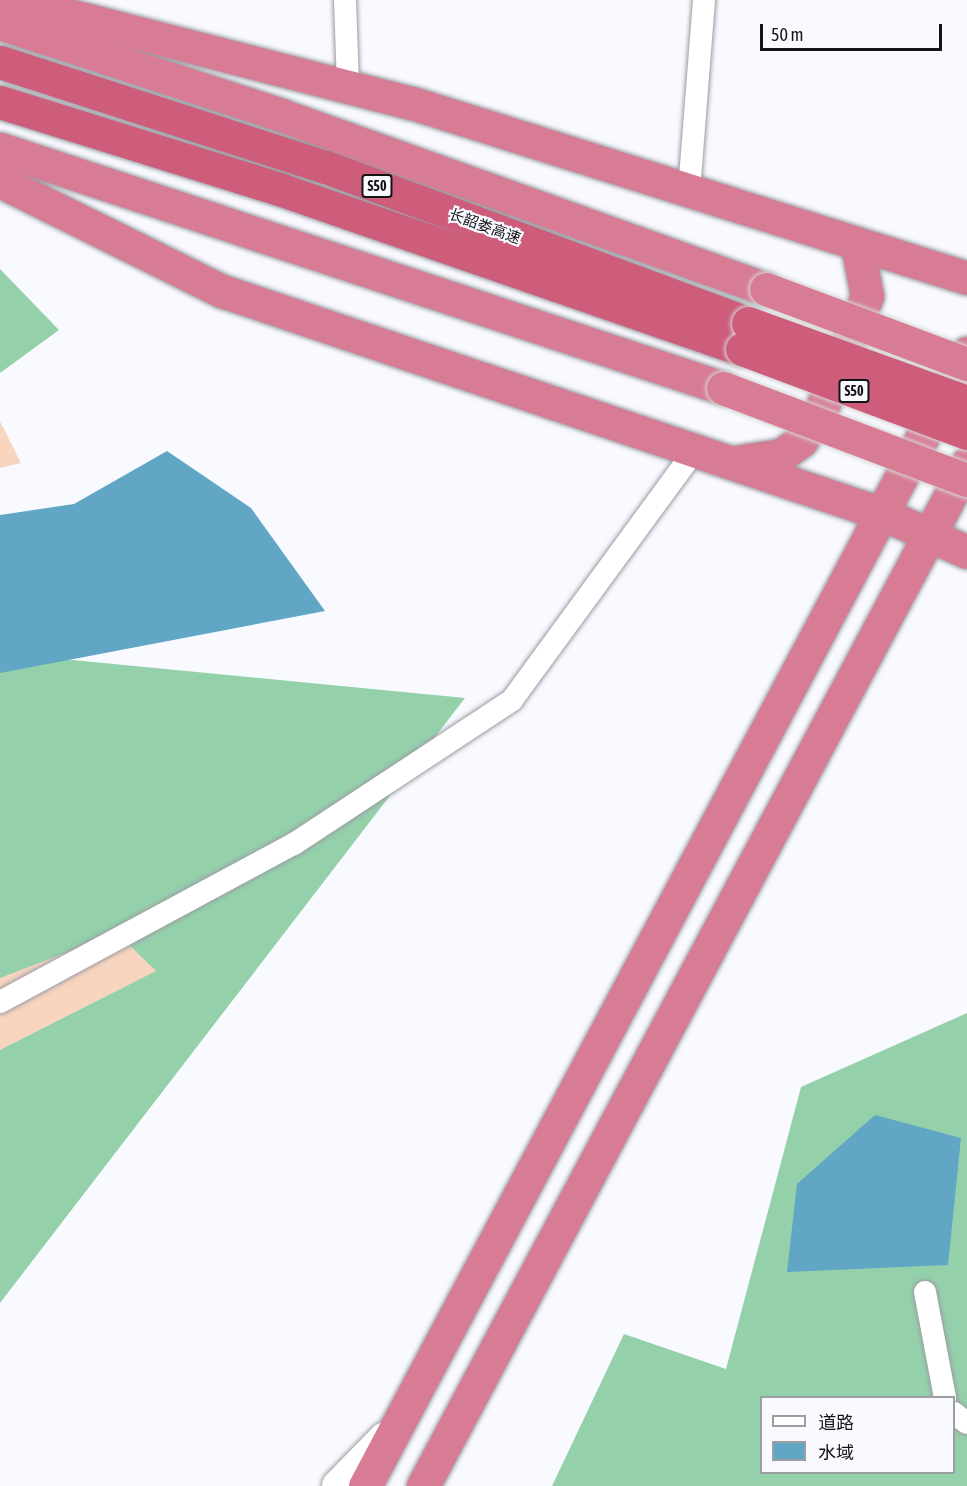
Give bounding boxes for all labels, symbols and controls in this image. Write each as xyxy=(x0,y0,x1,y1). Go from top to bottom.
scale bar xyxy=(763,12,944,50)
text: 50 m xyxy=(771,24,803,45)
road number: S50 xyxy=(360,175,394,197)
street label: 长韶娄高速 xyxy=(447,205,523,247)
road number: S50 xyxy=(838,380,870,402)
legend xyxy=(760,1396,955,1474)
text: 道路 xyxy=(818,1412,854,1433)
text: 水域 xyxy=(818,1442,854,1463)

